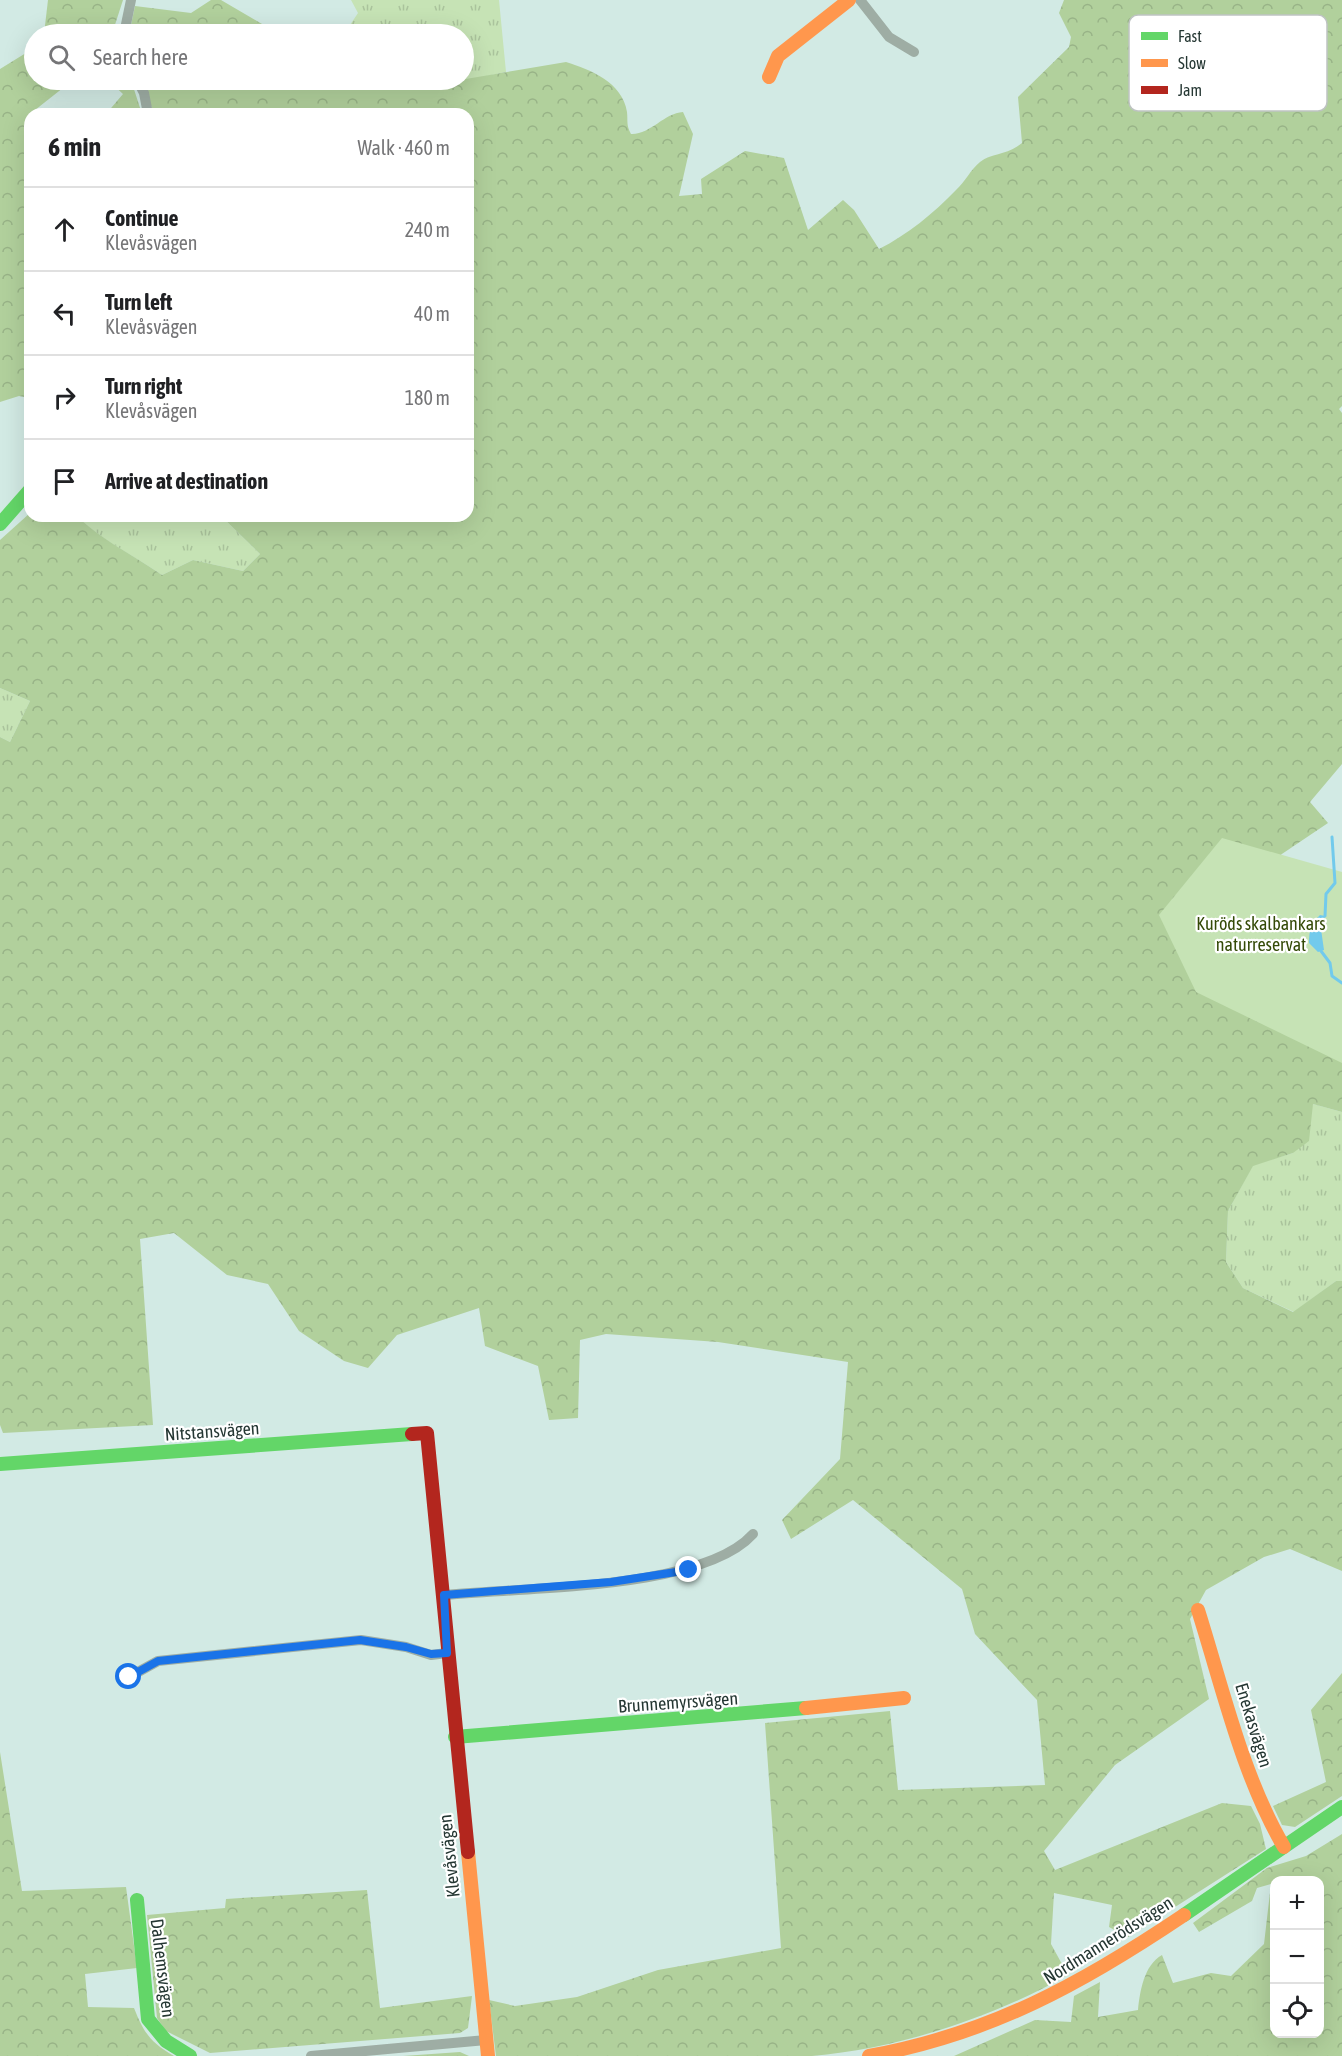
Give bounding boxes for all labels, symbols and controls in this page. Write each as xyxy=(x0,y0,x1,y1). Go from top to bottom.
legend xyxy=(1129,15,1327,111)
search box xyxy=(24,24,474,90)
text: Fast xyxy=(1178,27,1202,45)
icon: search xyxy=(45,41,78,74)
text: Search here xyxy=(93,44,188,70)
text: Slow xyxy=(1178,54,1206,72)
text: Jam xyxy=(1178,81,1202,99)
text: 6 min xyxy=(48,132,101,162)
text: Walk · 460 m xyxy=(358,136,450,159)
text: Continue xyxy=(105,205,179,231)
icon: ahead xyxy=(48,213,81,246)
text: 240 m xyxy=(405,218,450,241)
text: Klevåsvägen xyxy=(105,231,198,254)
text: Turn left xyxy=(105,289,172,315)
icon: left xyxy=(48,297,81,330)
text: 40 m xyxy=(414,302,450,325)
text: Klevåsvägen xyxy=(105,315,198,338)
text: Turn right xyxy=(105,373,182,399)
icon: right xyxy=(48,381,81,414)
text: 180 m xyxy=(405,386,450,409)
text: Klevåsvägen xyxy=(105,399,198,422)
icon: arrive xyxy=(48,465,81,498)
text: Arrive at destination xyxy=(105,468,268,494)
park label: Kuröds skalbankars naturreservat xyxy=(1196,913,1326,955)
street label: Nitstansvägen xyxy=(164,1417,260,1445)
route end xyxy=(675,1556,701,1582)
route start xyxy=(115,1663,141,1689)
street label: Enekasvägen xyxy=(1231,1680,1277,1770)
street label: Brunnemyrsvägen xyxy=(617,1687,739,1717)
street label: Klevåsvägen xyxy=(434,1814,464,1898)
map controls xyxy=(1270,1876,1324,2038)
button: + xyxy=(1270,1876,1324,1930)
street label: Nordmannerödsvägen xyxy=(1039,1892,1177,1988)
street label: Dalhemsvägen xyxy=(147,1917,179,2019)
button: − xyxy=(1270,1930,1324,1984)
button: locate xyxy=(1270,1984,1324,2038)

